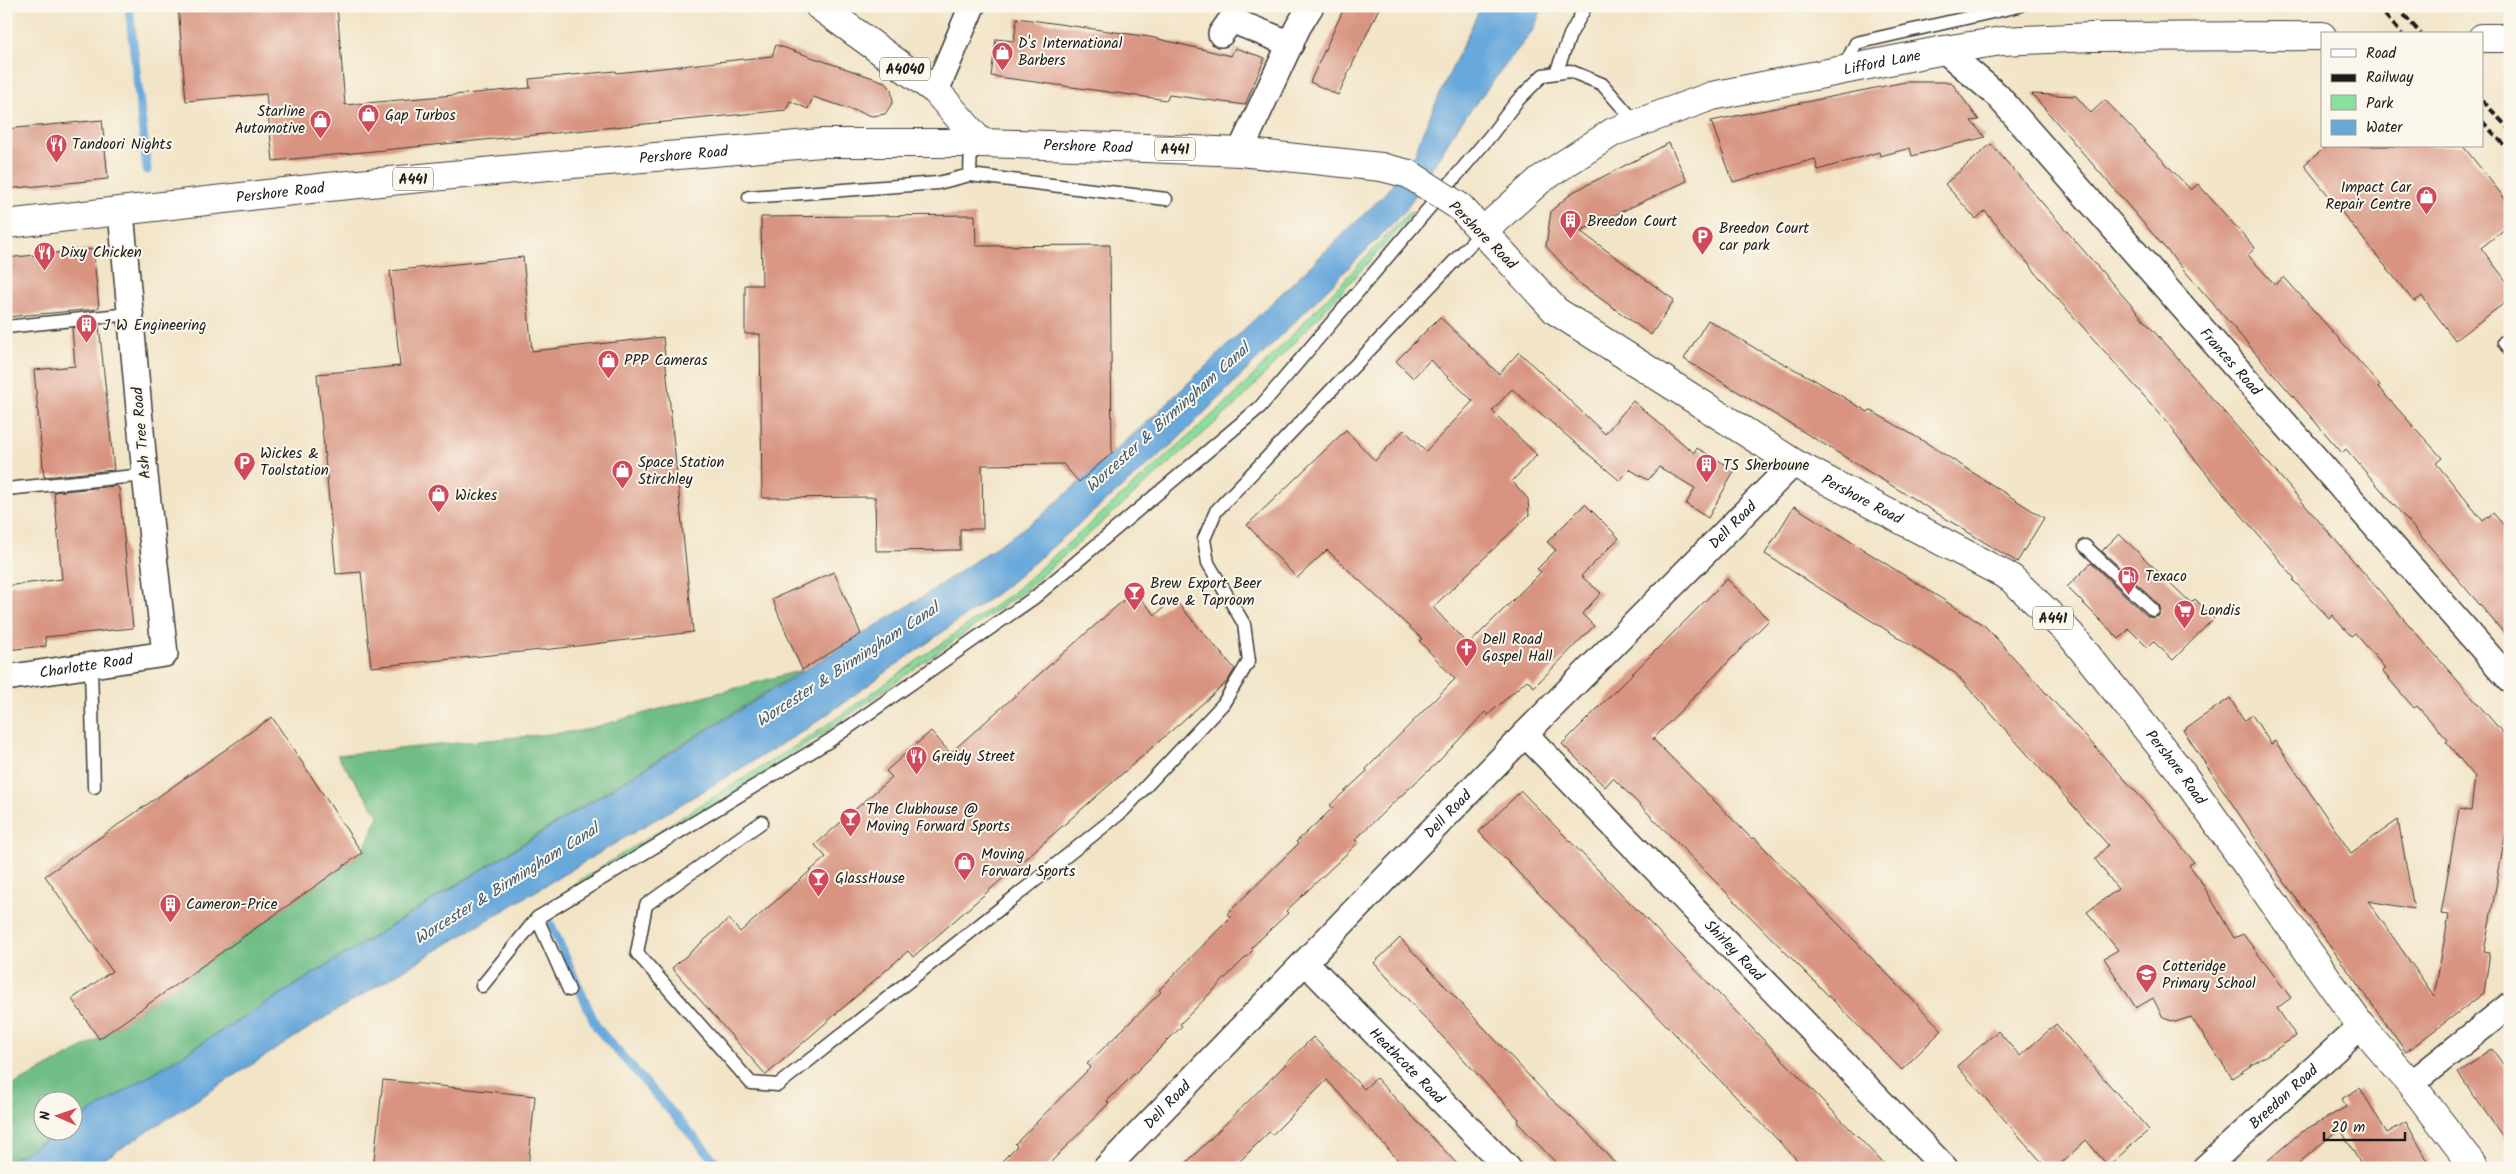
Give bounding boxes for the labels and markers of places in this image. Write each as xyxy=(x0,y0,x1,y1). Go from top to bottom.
place label: D's International Barbers xyxy=(1018,32,1123,73)
shop icon: D's International Barbers xyxy=(990,40,1014,71)
place label: Starline Automotive xyxy=(235,100,305,141)
shop icon: Gap Turbos xyxy=(357,103,381,134)
place label: Gap Turbos xyxy=(385,104,456,128)
shop icon: Starline Automotive xyxy=(309,108,333,139)
restaurant icon: Tandoori Nights xyxy=(44,132,68,163)
place label: Tandoori Nights xyxy=(72,133,172,157)
place label: Impact Car Repair Centre xyxy=(2325,176,2412,217)
shop icon: Impact Car Repair Centre xyxy=(2415,184,2439,215)
building icon: Breedon Court xyxy=(1559,209,1583,240)
place label: Breedon Court xyxy=(1587,210,1677,234)
place label: Breedon Court car park xyxy=(1719,217,1809,258)
parking icon: Breedon Court car park xyxy=(1691,225,1715,256)
restaurant icon: Dixy Chicken xyxy=(32,240,56,271)
place label: Dixy Chicken xyxy=(60,241,142,265)
building icon: J W Engineering xyxy=(75,313,99,344)
place label: J W Engineering xyxy=(103,314,206,338)
shop icon: PPP Cameras xyxy=(596,348,620,379)
place label: PPP Cameras xyxy=(624,349,708,373)
place label: Wickes & Toolstation xyxy=(260,442,329,483)
parking icon: Wickes & Toolstation xyxy=(232,450,256,481)
place label: Space Station Stirchley xyxy=(638,451,725,492)
building icon: TS Sherboune xyxy=(1695,453,1719,484)
place label: TS Sherboune xyxy=(1723,454,1810,478)
shop icon: Space Station Stirchley xyxy=(610,459,634,490)
shop icon: Wickes xyxy=(427,483,451,514)
place label: Wickes xyxy=(455,484,498,508)
fuel station icon: Texaco xyxy=(2117,564,2141,595)
place label: Texaco xyxy=(2145,565,2187,589)
place label: Brew Export Beer Cave & Taproom xyxy=(1150,572,1262,613)
bar icon: Brew Export Beer Cave & Taproom xyxy=(1122,580,1146,611)
supermarket icon: Londis xyxy=(2172,598,2196,629)
place label: Londis xyxy=(2200,599,2241,623)
place label: Dell Road Gospel Hall xyxy=(1482,628,1553,669)
church icon: Dell Road Gospel Hall xyxy=(1454,636,1478,667)
restaurant icon: Greidy Street xyxy=(904,744,928,775)
place label: Greidy Street xyxy=(932,745,1015,769)
place label: The Clubhouse @ Moving Forward Sports xyxy=(866,798,1011,839)
bar icon: The Clubhouse @ Moving Forward Sports xyxy=(838,806,862,837)
place label: Moving Forward Sports xyxy=(981,843,1076,884)
shop icon: Moving Forward Sports xyxy=(953,851,977,882)
bar icon: GlassHouse xyxy=(807,866,831,897)
place label: GlassHouse xyxy=(835,867,905,891)
building icon: Cameron-Price xyxy=(158,892,182,923)
place label: Cameron-Price xyxy=(186,893,278,917)
place label: Cotteridge Primary School xyxy=(2162,955,2256,996)
school or university icon: Cotteridge Primary School xyxy=(2134,963,2158,994)

